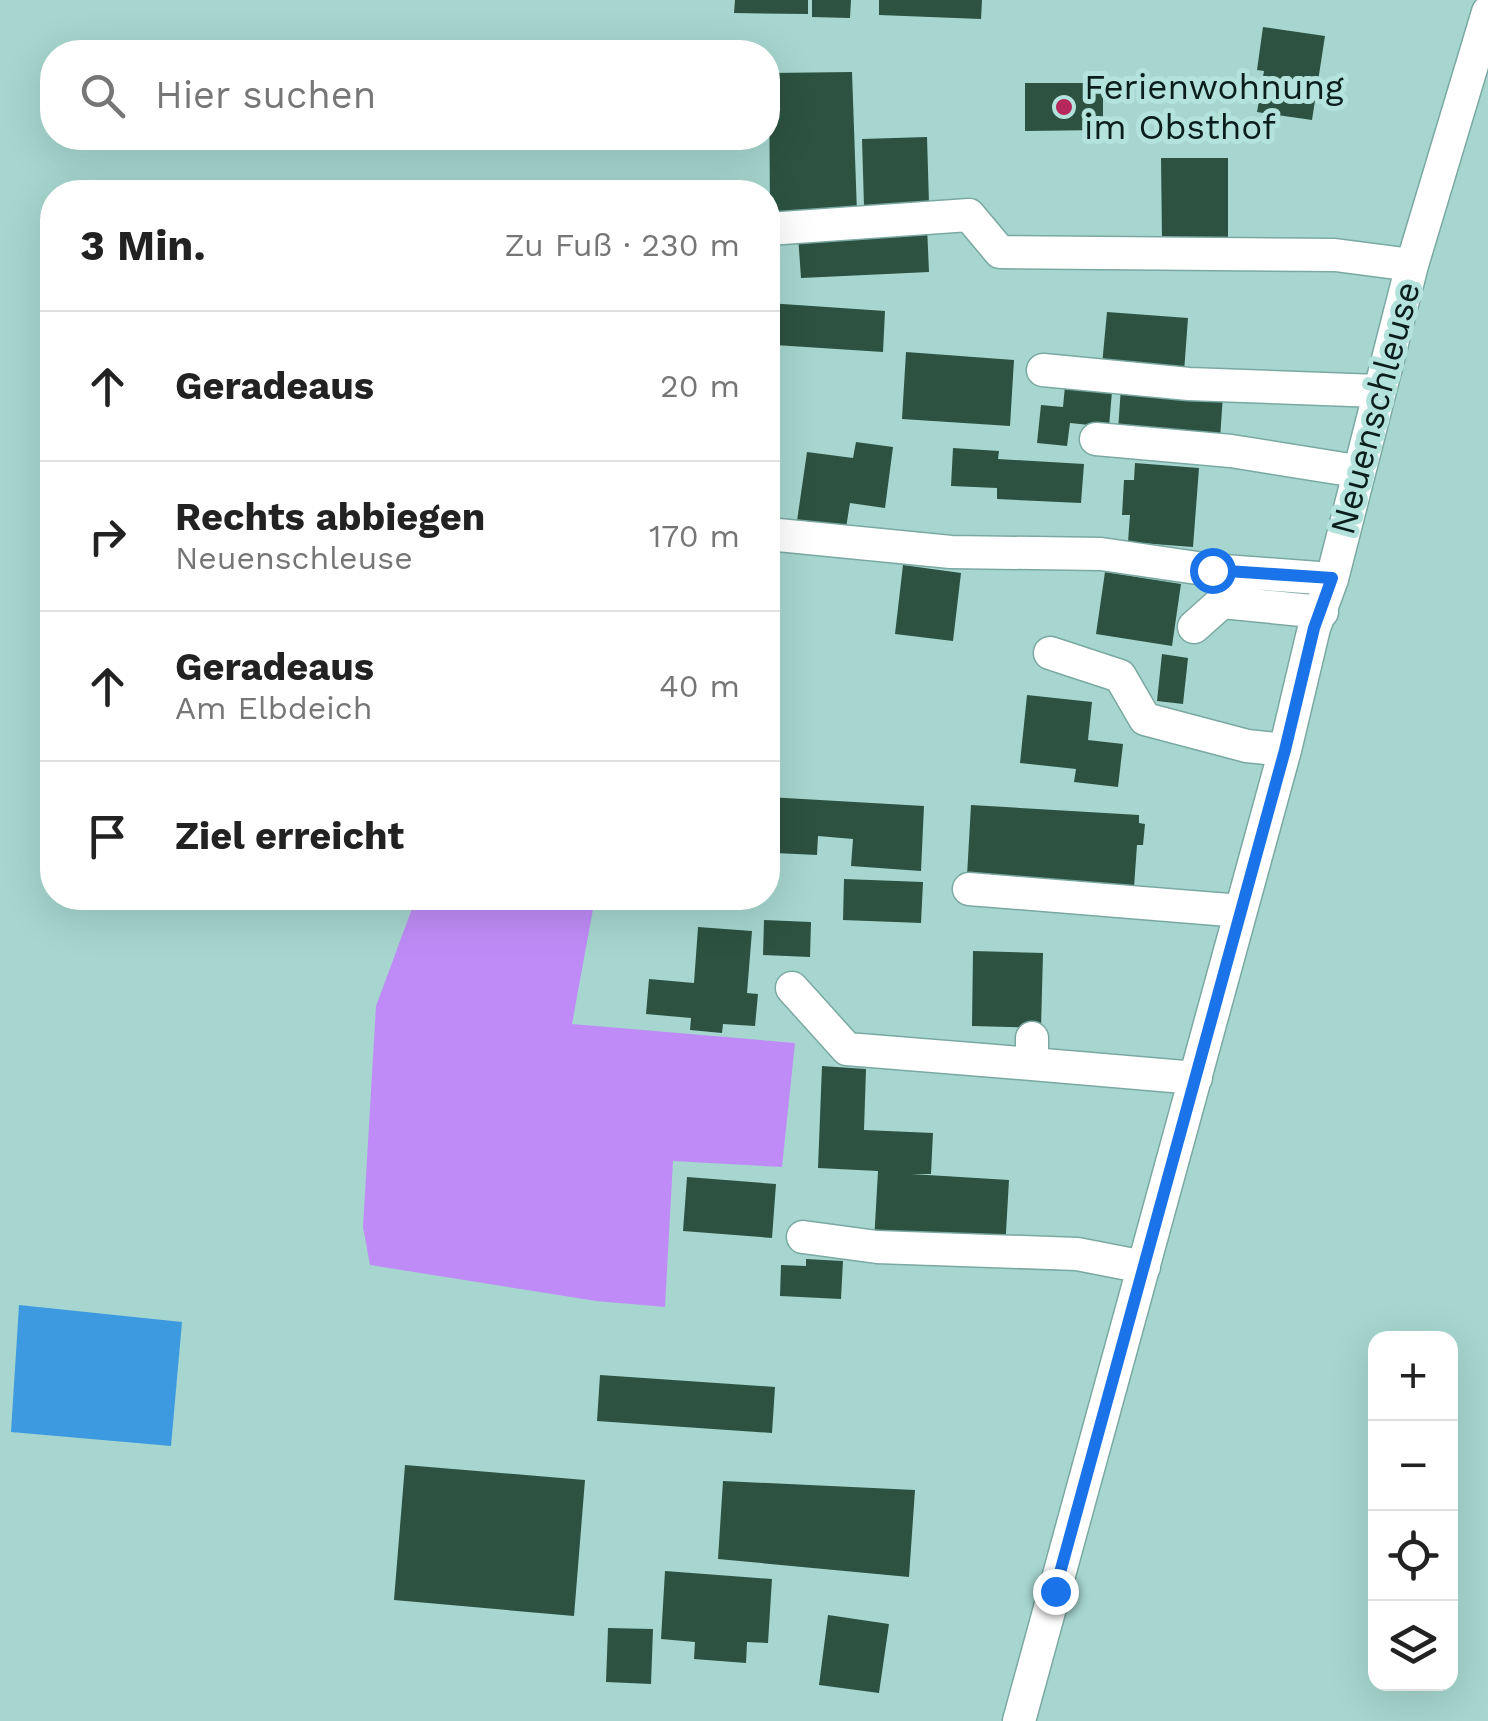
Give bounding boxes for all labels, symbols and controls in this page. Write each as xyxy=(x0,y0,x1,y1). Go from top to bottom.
search box xyxy=(40,40,780,150)
place label: Ferienwohnung im Obsthof xyxy=(1084,66,1344,148)
icon: search xyxy=(75,68,130,123)
text: Hier suchen xyxy=(155,73,376,117)
marker: Ferienwohnung im Obsthof xyxy=(1053,96,1075,118)
text: 3 Min. xyxy=(80,221,206,270)
text: Zu Fuß · 230 m xyxy=(504,226,740,264)
street label: Neuenschleuse xyxy=(1321,277,1429,539)
icon: ahead xyxy=(80,359,135,414)
text: Geradeaus xyxy=(175,364,374,408)
text: 20 m xyxy=(660,367,740,405)
text: Rechts abbiegen xyxy=(175,495,485,539)
icon: right xyxy=(80,509,135,564)
text: 170 m xyxy=(649,517,740,555)
text: Neuenschleuse xyxy=(175,539,413,577)
route start xyxy=(1190,548,1236,594)
text: Geradeaus xyxy=(175,645,374,689)
icon: ahead xyxy=(80,659,135,714)
text: 40 m xyxy=(659,667,740,705)
text: Am Elbdeich xyxy=(175,689,373,727)
icon: arrive xyxy=(80,809,135,864)
text: Ziel erreicht xyxy=(175,814,404,858)
map controls xyxy=(1368,1331,1458,1691)
button: + xyxy=(1368,1331,1458,1421)
button: − xyxy=(1368,1421,1458,1511)
button: locate xyxy=(1368,1511,1458,1601)
route end xyxy=(1033,1569,1079,1615)
button: layers xyxy=(1368,1601,1458,1691)

